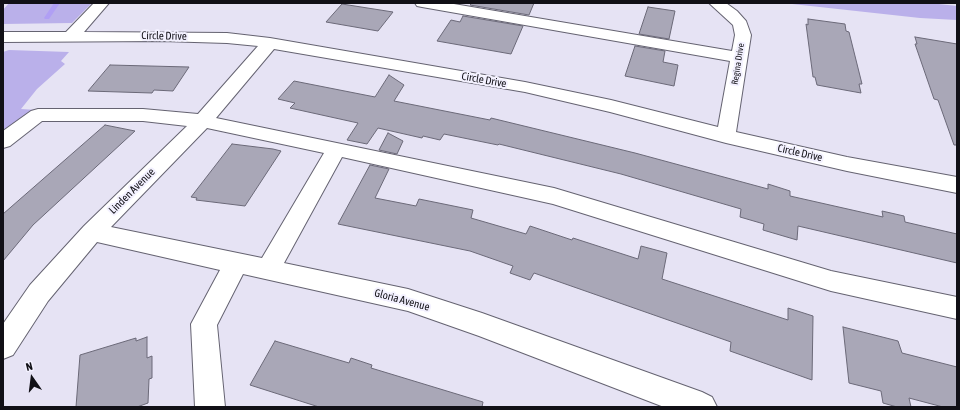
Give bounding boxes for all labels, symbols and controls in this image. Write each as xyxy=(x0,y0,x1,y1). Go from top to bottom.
street label: Circle Drive xyxy=(141,29,187,43)
street label: Regina Drive xyxy=(729,43,747,85)
street label: Circle Drive xyxy=(460,70,508,90)
street label: Circle Drive xyxy=(776,141,824,165)
street label: Linden Avenue xyxy=(106,165,158,217)
street label: Gloria Avenue xyxy=(373,286,431,314)
north arrow xyxy=(12,358,52,398)
text: N xyxy=(24,360,34,373)

